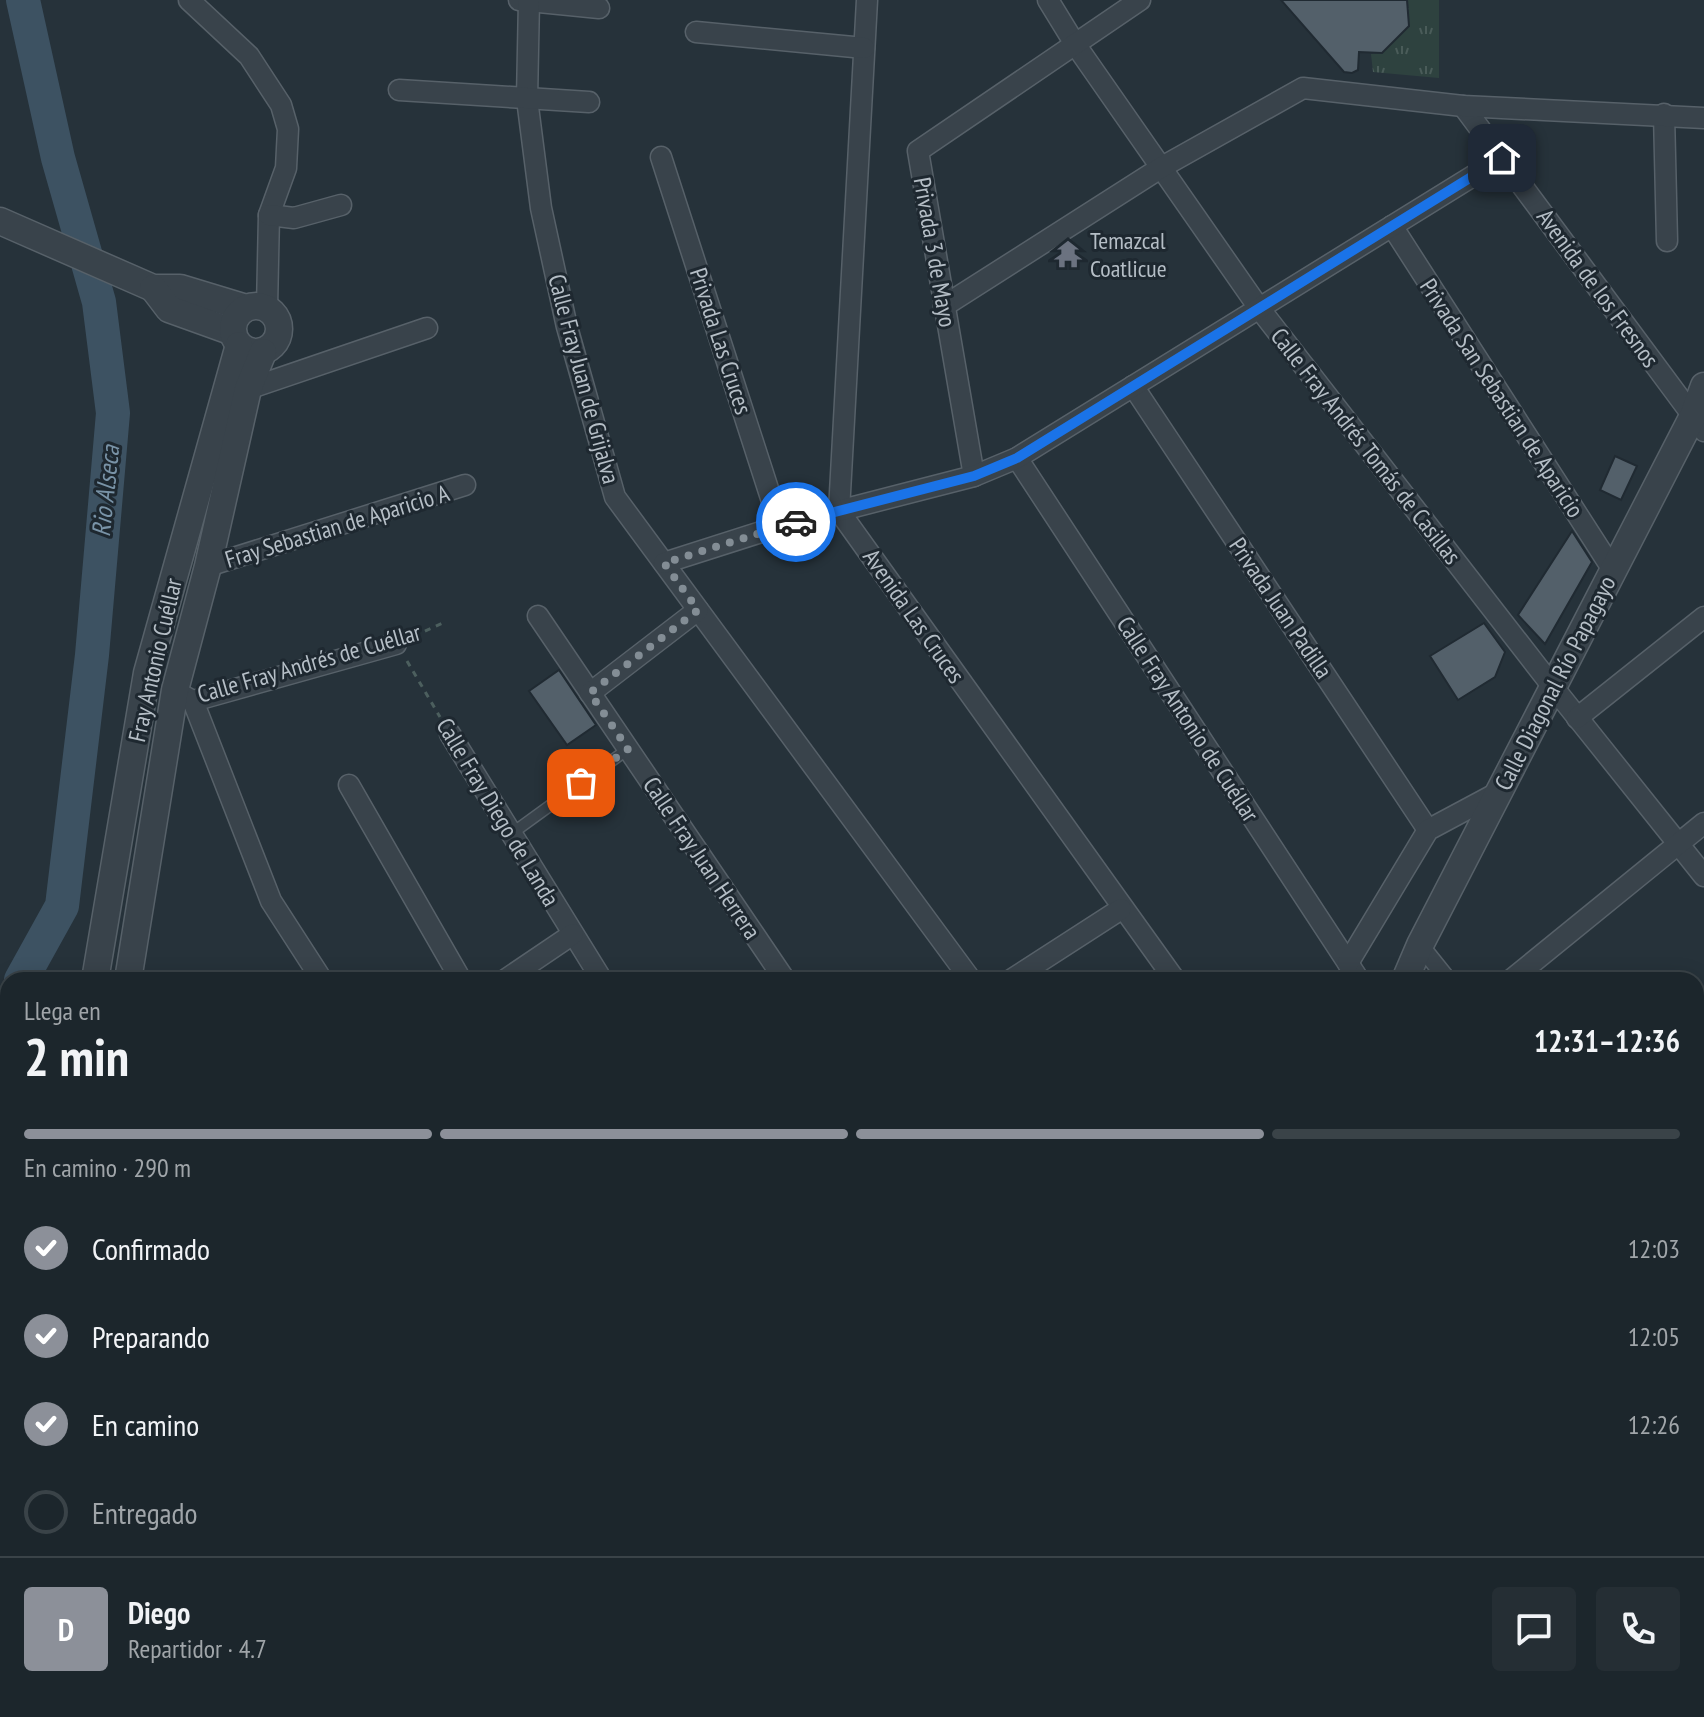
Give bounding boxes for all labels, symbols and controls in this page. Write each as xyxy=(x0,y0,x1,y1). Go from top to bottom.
pin xyxy=(1468,124,1536,192)
icon: home xyxy=(1480,136,1524,180)
street label: Privada 3 de Mayo xyxy=(907,175,963,329)
street label: Avenida de los Fresnos xyxy=(1530,203,1666,373)
place label: Temazcal Coatlicue xyxy=(1090,225,1167,284)
temple icon: Temazcal Coatlicue xyxy=(1053,239,1083,269)
street label: Privada Las Cruces xyxy=(683,264,759,418)
street label: Calle Fray Juan de Grijalva xyxy=(541,271,627,487)
street label: Privada San Sebastian de Aparicio xyxy=(1413,273,1591,523)
street label: Calle Fray Andrés Tomás de Casillas xyxy=(1264,322,1468,570)
water label: Rio Alseca xyxy=(84,442,126,538)
street label: Fray Sebastian de Aparicio A xyxy=(221,477,453,575)
courier xyxy=(756,482,836,562)
icon: car xyxy=(774,500,818,544)
street label: Privada Juan Padilla xyxy=(1222,532,1340,684)
street label: Avenida Las Cruces xyxy=(856,543,972,689)
street label: Calle Diagonal Río Papagayo xyxy=(1487,570,1623,796)
street label: Fray Antonio Cuéllar xyxy=(121,575,189,745)
street label: Calle Fray Antonio de Cuéllar xyxy=(1110,610,1266,828)
street label: Calle Fray Andrés de Cuéllar xyxy=(194,616,425,710)
street label: Calle Fray Diego de Landa xyxy=(429,712,567,912)
pin xyxy=(547,749,615,817)
icon: bag xyxy=(559,761,603,805)
street label: Calle Fray Juan Herrera xyxy=(636,771,768,945)
text: Llega en xyxy=(24,994,101,1027)
text: 12:31–12:36 xyxy=(1534,1021,1680,1060)
text: 2 min xyxy=(24,1023,129,1090)
text: En camino · 290 m xyxy=(24,1151,191,1184)
icon: check xyxy=(24,1226,68,1270)
text: Confirmado xyxy=(92,1229,210,1268)
text: 12:03 xyxy=(1628,1232,1680,1265)
icon: check xyxy=(24,1314,68,1358)
text: Preparando xyxy=(92,1317,210,1356)
text: 12:05 xyxy=(1628,1320,1680,1353)
icon: check xyxy=(24,1402,68,1446)
text: En camino xyxy=(92,1405,199,1444)
text: 12:26 xyxy=(1628,1408,1680,1441)
text: Entregado xyxy=(92,1493,198,1532)
button: chat xyxy=(1492,1587,1576,1671)
button: phone xyxy=(1596,1587,1680,1671)
text: Diego xyxy=(128,1593,190,1632)
text: D xyxy=(58,1610,74,1649)
text: Repartidor · 4.7 xyxy=(128,1632,267,1665)

